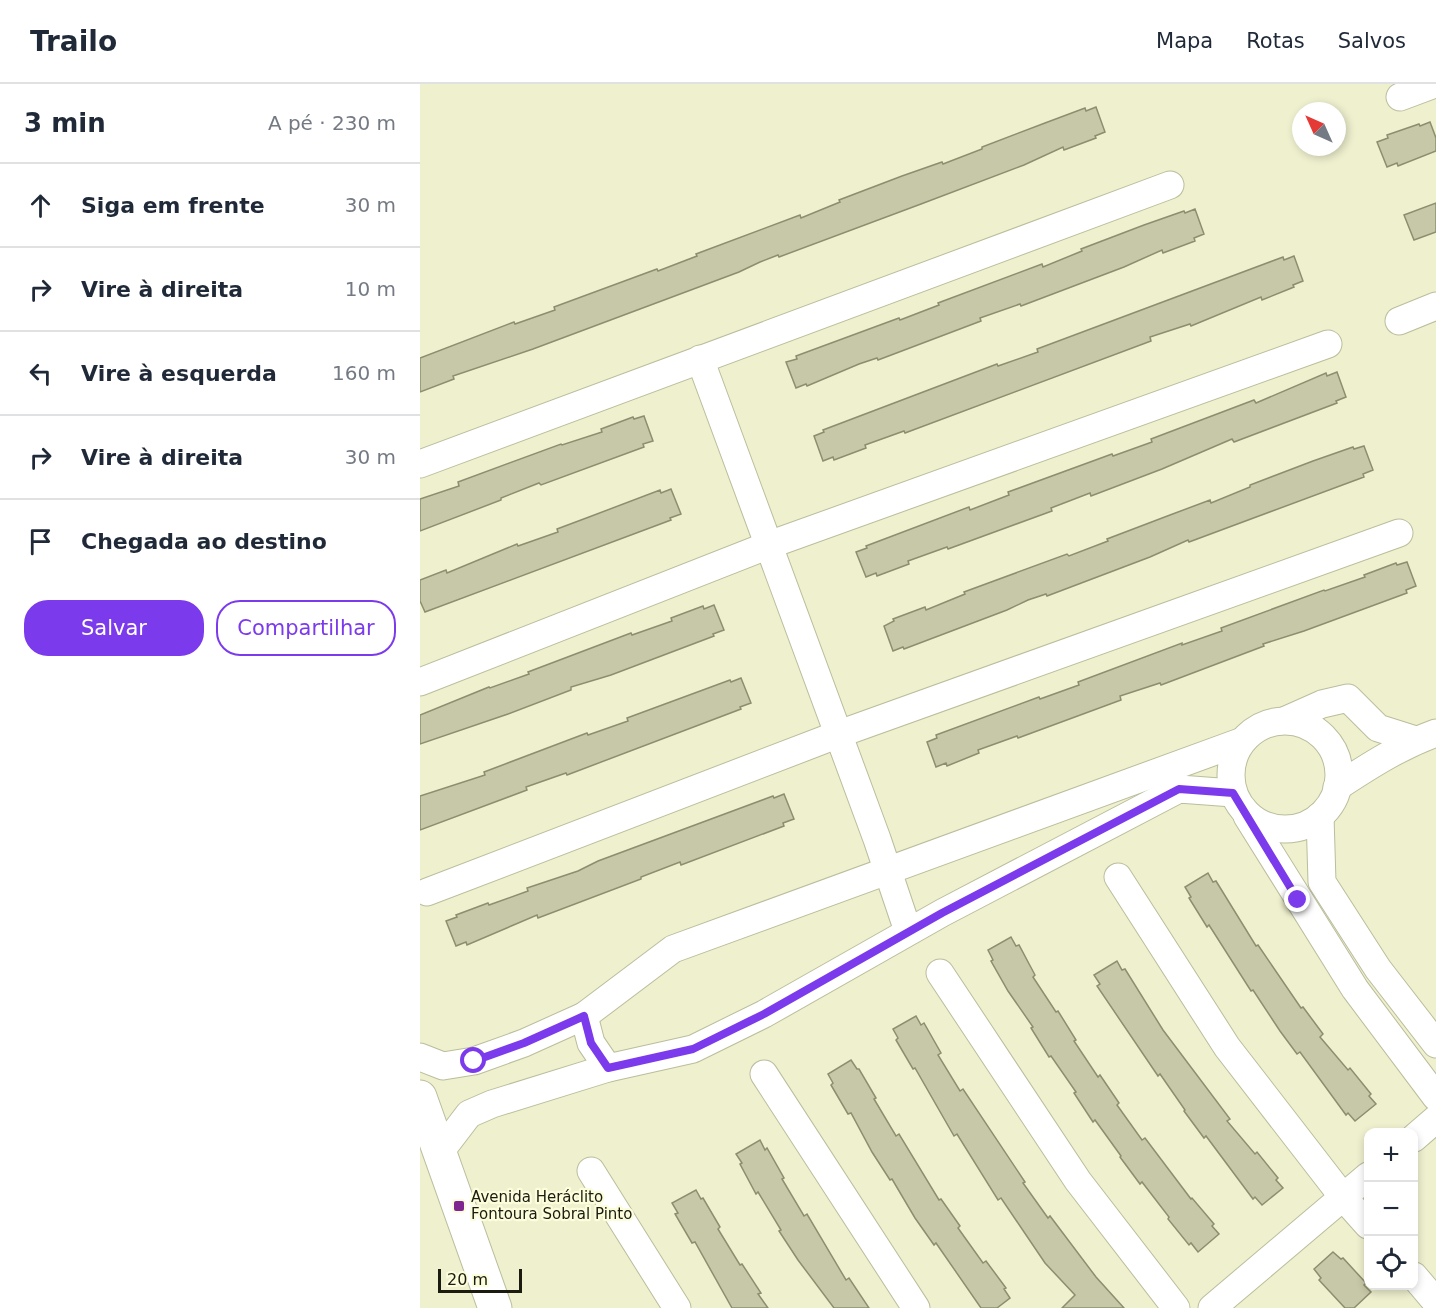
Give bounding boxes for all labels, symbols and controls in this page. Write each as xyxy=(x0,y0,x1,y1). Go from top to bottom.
text: Trailo xyxy=(30,25,117,58)
text: Mapa xyxy=(1156,29,1213,53)
text: Rotas xyxy=(1246,29,1305,53)
text: Salvos xyxy=(1338,29,1406,53)
north arrow xyxy=(1292,102,1346,156)
text: 3 min xyxy=(24,108,106,138)
text: A pé · 230 m xyxy=(268,111,396,135)
icon: ahead xyxy=(24,189,57,222)
text: Siga em frente xyxy=(81,193,265,218)
text: 30 m xyxy=(345,193,396,217)
icon: right xyxy=(24,273,57,306)
text: Vire à direita xyxy=(81,277,243,302)
text: 10 m xyxy=(345,277,396,301)
icon: left xyxy=(24,357,57,390)
text: Vire à esquerda xyxy=(81,361,277,386)
text: 160 m xyxy=(332,361,396,385)
icon: right xyxy=(24,441,57,474)
text: Vire à direita xyxy=(81,445,243,470)
text: 30 m xyxy=(345,445,396,469)
icon: arrive xyxy=(24,525,57,558)
text: Chegada ao destino xyxy=(81,529,327,554)
button: Salvar xyxy=(24,600,204,656)
button: Compartilhar xyxy=(216,600,396,656)
route end xyxy=(1284,886,1310,912)
route start xyxy=(460,1047,486,1073)
map controls xyxy=(1364,1128,1418,1290)
button: + xyxy=(1364,1128,1418,1182)
button: − xyxy=(1364,1182,1418,1236)
place label: Avenida Heráclito Fontoura Sobral Pinto xyxy=(471,1188,632,1223)
marker: Avenida Heráclito Fontoura Sobral Pinto xyxy=(452,1199,466,1213)
button: locate xyxy=(1364,1236,1418,1290)
scale bar xyxy=(438,1266,522,1294)
text: 20 m xyxy=(447,1270,488,1289)

